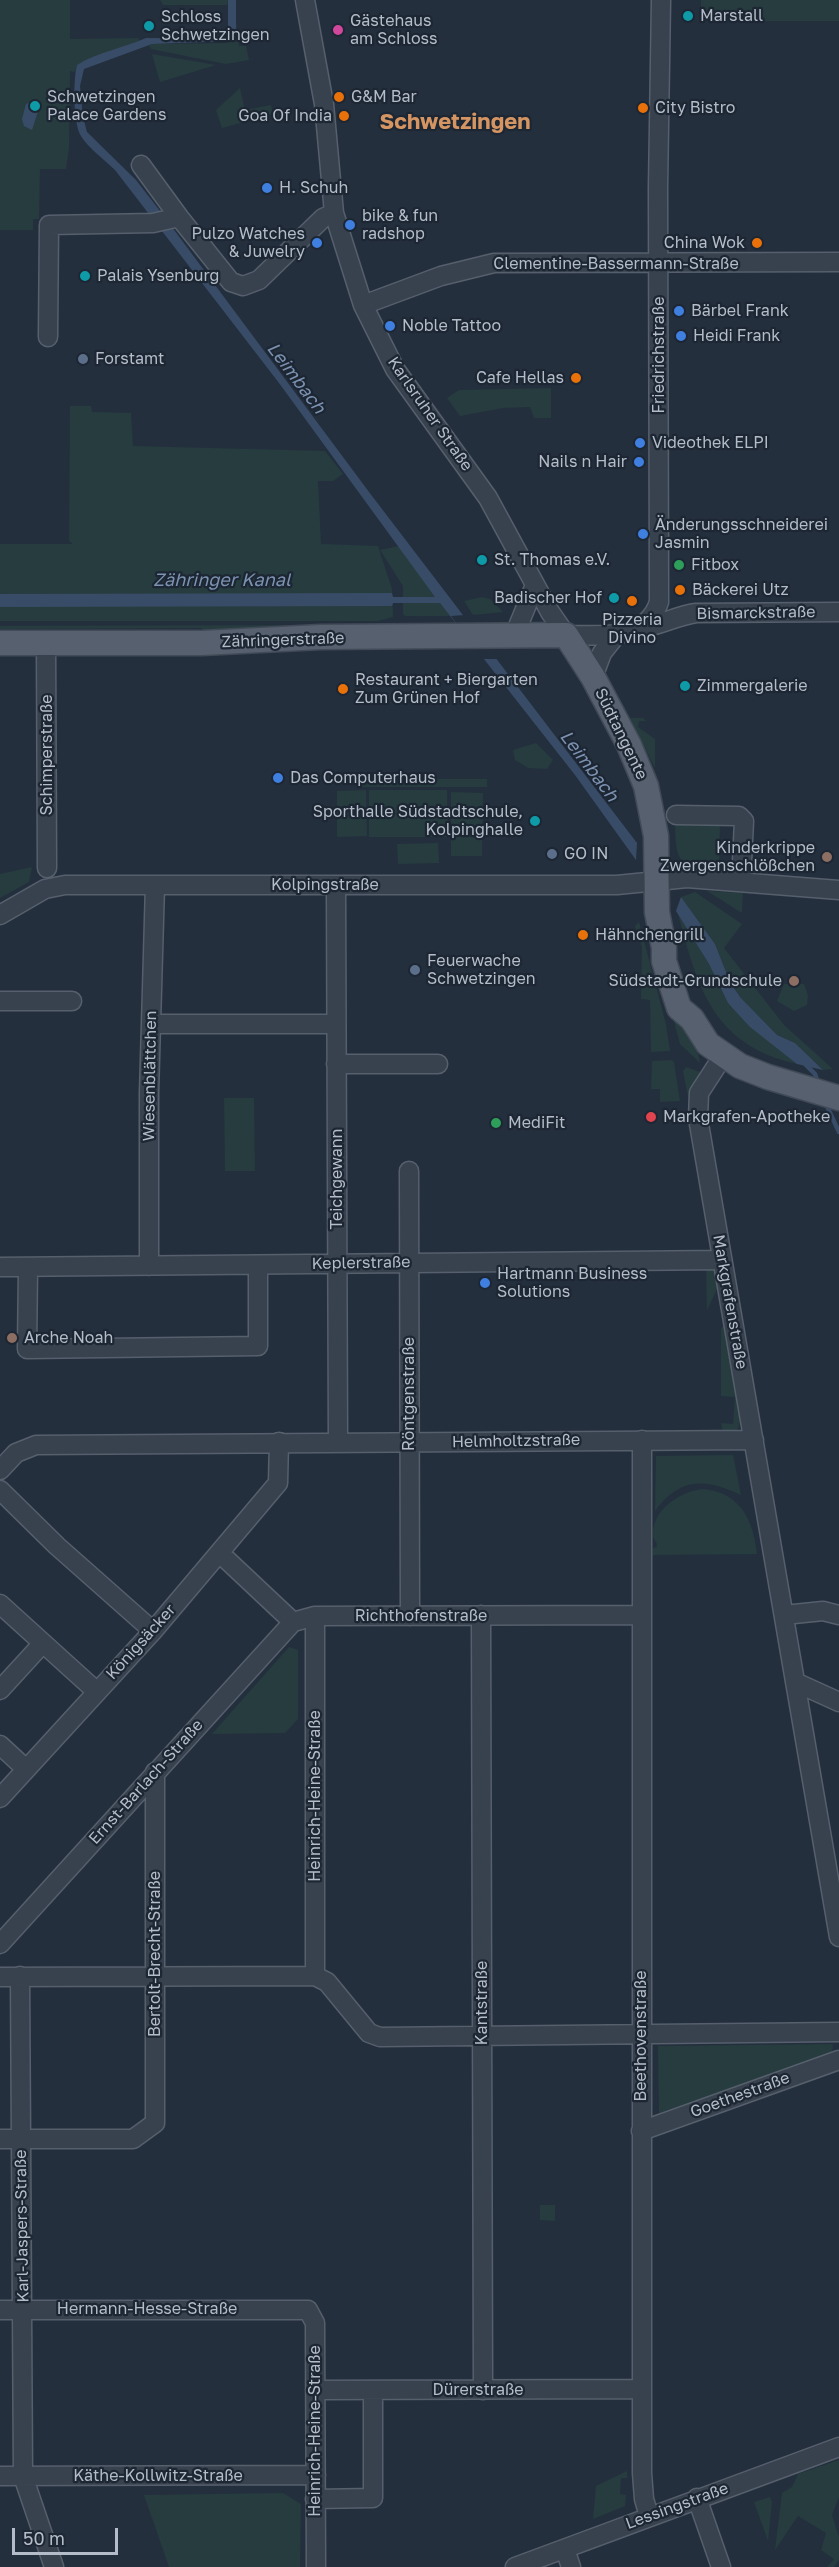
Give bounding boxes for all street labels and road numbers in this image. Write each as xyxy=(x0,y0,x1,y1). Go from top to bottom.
street label: Clementine-Bassermann-Straße xyxy=(493,254,739,274)
street label: Friedrichstraße xyxy=(649,297,669,413)
street label: Karlsruher Straße xyxy=(383,353,477,475)
street label: Bismarckstraße xyxy=(696,602,816,624)
street label: Zähringerstraße xyxy=(221,628,345,652)
street label: Südtangente xyxy=(591,685,651,783)
street label: Schimperstraße xyxy=(37,694,57,816)
street label: Kolpingstraße xyxy=(271,875,379,895)
street label: Wiesenblättchen xyxy=(139,1010,161,1142)
street label: Teichgewann xyxy=(327,1129,347,1229)
street label: Markgrafenstraße xyxy=(709,1233,751,1371)
street label: Keplerstraße xyxy=(311,1253,411,1273)
street label: Röntgenstraße xyxy=(399,1337,419,1451)
street label: Helmholtzstraße xyxy=(452,1430,580,1452)
street label: Königsäcker xyxy=(102,1600,180,1684)
street label: Richthofenstraße xyxy=(355,1606,487,1626)
street label: Heinrich-Heine-Straße xyxy=(305,1710,325,1882)
street label: Ernst-Barlach-Straße xyxy=(85,1716,207,1848)
street label: Bertolt-Brecht-Straße xyxy=(145,1871,165,2037)
street label: Kantstraße xyxy=(472,1961,492,2045)
street label: Beethovenstraße xyxy=(631,1970,651,2102)
street label: Goethestraße xyxy=(688,2068,792,2122)
street label: Karl-Jaspers-Straße xyxy=(11,2149,33,2303)
street label: Hermann-Hesse-Straße xyxy=(57,2299,237,2319)
street label: Heinrich-Heine-Straße xyxy=(305,2345,325,2517)
street label: Dürerstraße xyxy=(432,2380,524,2400)
street label: Käthe-Kollwitz-Straße xyxy=(73,2466,243,2486)
street label: Lessingstraße xyxy=(623,2479,731,2533)

